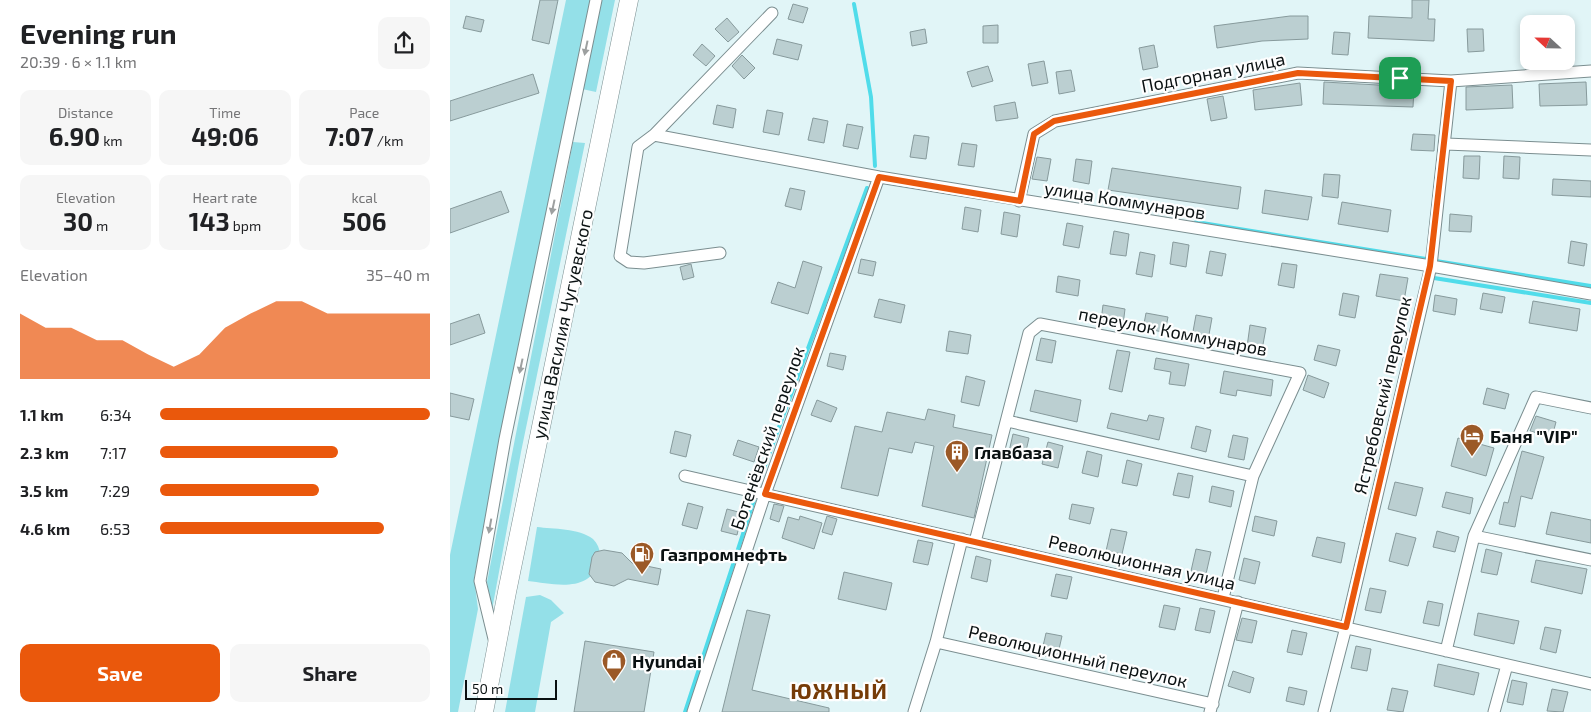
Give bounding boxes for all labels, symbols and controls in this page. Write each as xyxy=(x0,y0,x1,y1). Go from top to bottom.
north arrow xyxy=(1520,15,1575,70)
map controls xyxy=(1520,15,1575,70)
text: Evening run xyxy=(20,16,177,50)
button: share xyxy=(378,17,430,69)
one-way arrow xyxy=(582,40,590,56)
street label: Подгорная улица xyxy=(1139,47,1287,97)
text: 20:39 · 6 × 1.1 km xyxy=(20,52,137,71)
pin xyxy=(1379,57,1421,99)
icon: arrive xyxy=(1386,64,1414,92)
text: Distance xyxy=(58,104,113,121)
text: Time xyxy=(209,104,241,121)
text: Pace xyxy=(349,104,379,121)
text: 6.90 xyxy=(49,121,100,151)
text: 49:06 xyxy=(191,121,259,151)
text: 7:07 xyxy=(325,121,374,151)
text: km xyxy=(100,132,123,149)
text: /km xyxy=(374,132,404,149)
street label: улица Коммунаров xyxy=(1043,176,1207,224)
text: Elevation xyxy=(56,189,115,206)
text: Heart rate xyxy=(193,189,257,206)
text: kcal xyxy=(352,189,377,206)
one-way arrow xyxy=(549,199,557,215)
text: 30 xyxy=(63,206,93,236)
text: 143 xyxy=(189,206,230,236)
text: 506 xyxy=(342,206,386,236)
street label: улица Василия Чугуевского xyxy=(527,207,597,441)
text: m xyxy=(93,217,108,234)
text: bpm xyxy=(230,217,261,234)
text: Elevation xyxy=(20,265,88,284)
text: 35–40 m xyxy=(366,265,430,284)
street label: Ястребовский переулок xyxy=(1349,294,1416,496)
street label: переулок Коммунаров xyxy=(1077,302,1269,360)
street label: Ботенёвский переулок xyxy=(725,343,809,533)
one-way arrow xyxy=(516,358,524,374)
text: 1.1 km xyxy=(20,405,64,424)
text: 6:34 xyxy=(100,405,132,424)
hotel icon: Баня "VIP" xyxy=(1459,423,1485,457)
place label: Баня "VIP" xyxy=(1490,425,1578,447)
building icon: Главбаза xyxy=(944,439,970,473)
place label: Главбаза xyxy=(974,441,1052,463)
text: 2.3 km xyxy=(20,443,69,462)
text: 7:17 xyxy=(100,443,127,462)
text: 3.5 km xyxy=(20,481,68,500)
text: 7:29 xyxy=(100,481,130,500)
one-way arrow xyxy=(485,518,493,534)
text: 4.6 km xyxy=(20,519,70,538)
text: 6:53 xyxy=(100,519,130,538)
street label: Революционная улица xyxy=(1046,530,1238,594)
fuel station icon: Газпромнефть xyxy=(629,541,655,575)
place label: Газпромнефть xyxy=(660,543,787,565)
street label: Революционный переулок xyxy=(966,620,1190,692)
button: Save xyxy=(20,644,220,702)
button: Share xyxy=(230,644,430,702)
shop icon: Hyundai xyxy=(601,648,627,682)
place label: Hyundai xyxy=(632,650,702,672)
scale bar xyxy=(465,677,558,700)
district label: ЮЖНЫЙ xyxy=(790,677,888,703)
text: 50 m xyxy=(472,680,503,697)

